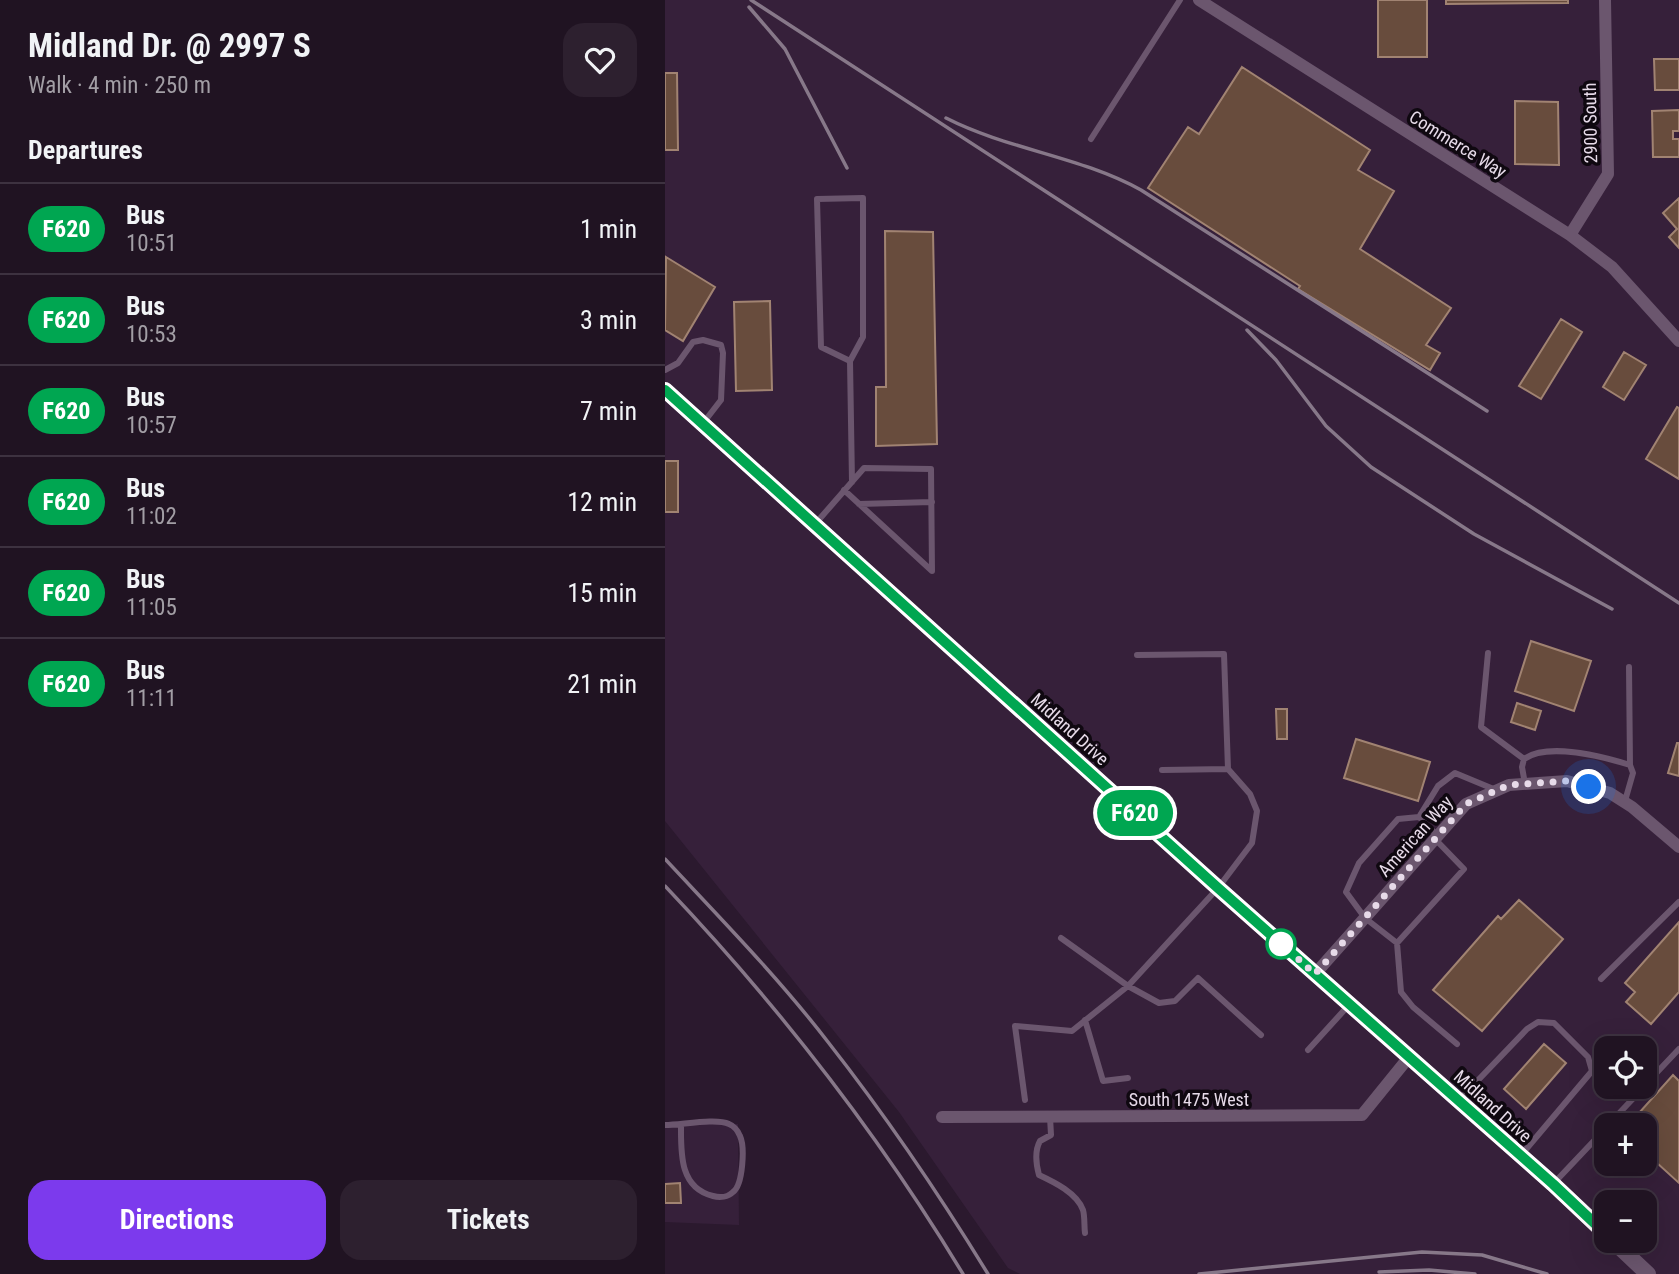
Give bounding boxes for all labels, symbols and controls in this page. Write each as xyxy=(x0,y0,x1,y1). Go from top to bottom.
button: heart xyxy=(563,23,637,97)
text: Midland Dr. @ 2997 S xyxy=(28,26,311,65)
text: Walk · 4 min · 250 m xyxy=(28,72,211,99)
street label: 2900 South xyxy=(1579,82,1601,164)
street label: Commerce Way xyxy=(1406,106,1511,182)
text: Departures xyxy=(28,135,143,165)
text: Bus xyxy=(126,200,165,230)
text: 1 min xyxy=(580,214,637,244)
text: F620 xyxy=(43,215,90,243)
text: 10:51 xyxy=(126,230,177,257)
text: Bus xyxy=(126,291,165,321)
text: 3 min xyxy=(580,305,637,335)
text: F620 xyxy=(43,306,90,334)
text: 10:53 xyxy=(126,321,177,348)
text: Bus xyxy=(126,382,165,412)
text: 7 min xyxy=(580,396,637,426)
text: F620 xyxy=(43,397,90,425)
text: 10:57 xyxy=(126,412,177,439)
text: Bus xyxy=(126,473,165,503)
text: 12 min xyxy=(567,487,637,517)
text: F620 xyxy=(43,488,90,516)
text: 11:02 xyxy=(126,503,177,530)
text: Bus xyxy=(126,564,165,594)
text: 15 min xyxy=(567,578,637,608)
text: F620 xyxy=(43,579,90,607)
text: 11:05 xyxy=(126,594,177,621)
text: Bus xyxy=(126,655,165,685)
text: 21 min xyxy=(567,669,637,699)
text: F620 xyxy=(43,670,90,698)
text: 11:11 xyxy=(126,685,177,712)
street label: Midland Drive xyxy=(1027,689,1113,769)
your location xyxy=(1571,769,1606,804)
line badge: F620 xyxy=(1086,790,1184,836)
street label: American Way xyxy=(1373,791,1457,881)
text: F620 xyxy=(1111,799,1159,827)
unlabelled marker xyxy=(1266,929,1296,959)
map controls xyxy=(1594,1036,1657,1253)
button: locate xyxy=(1594,1036,1657,1099)
street label: Midland Drive xyxy=(1450,1066,1536,1146)
street label: South 1475 West xyxy=(1129,1089,1249,1110)
button: + xyxy=(1594,1113,1657,1176)
button: Directions xyxy=(28,1180,326,1260)
button: Tickets xyxy=(340,1180,637,1260)
button: − xyxy=(1594,1190,1657,1253)

